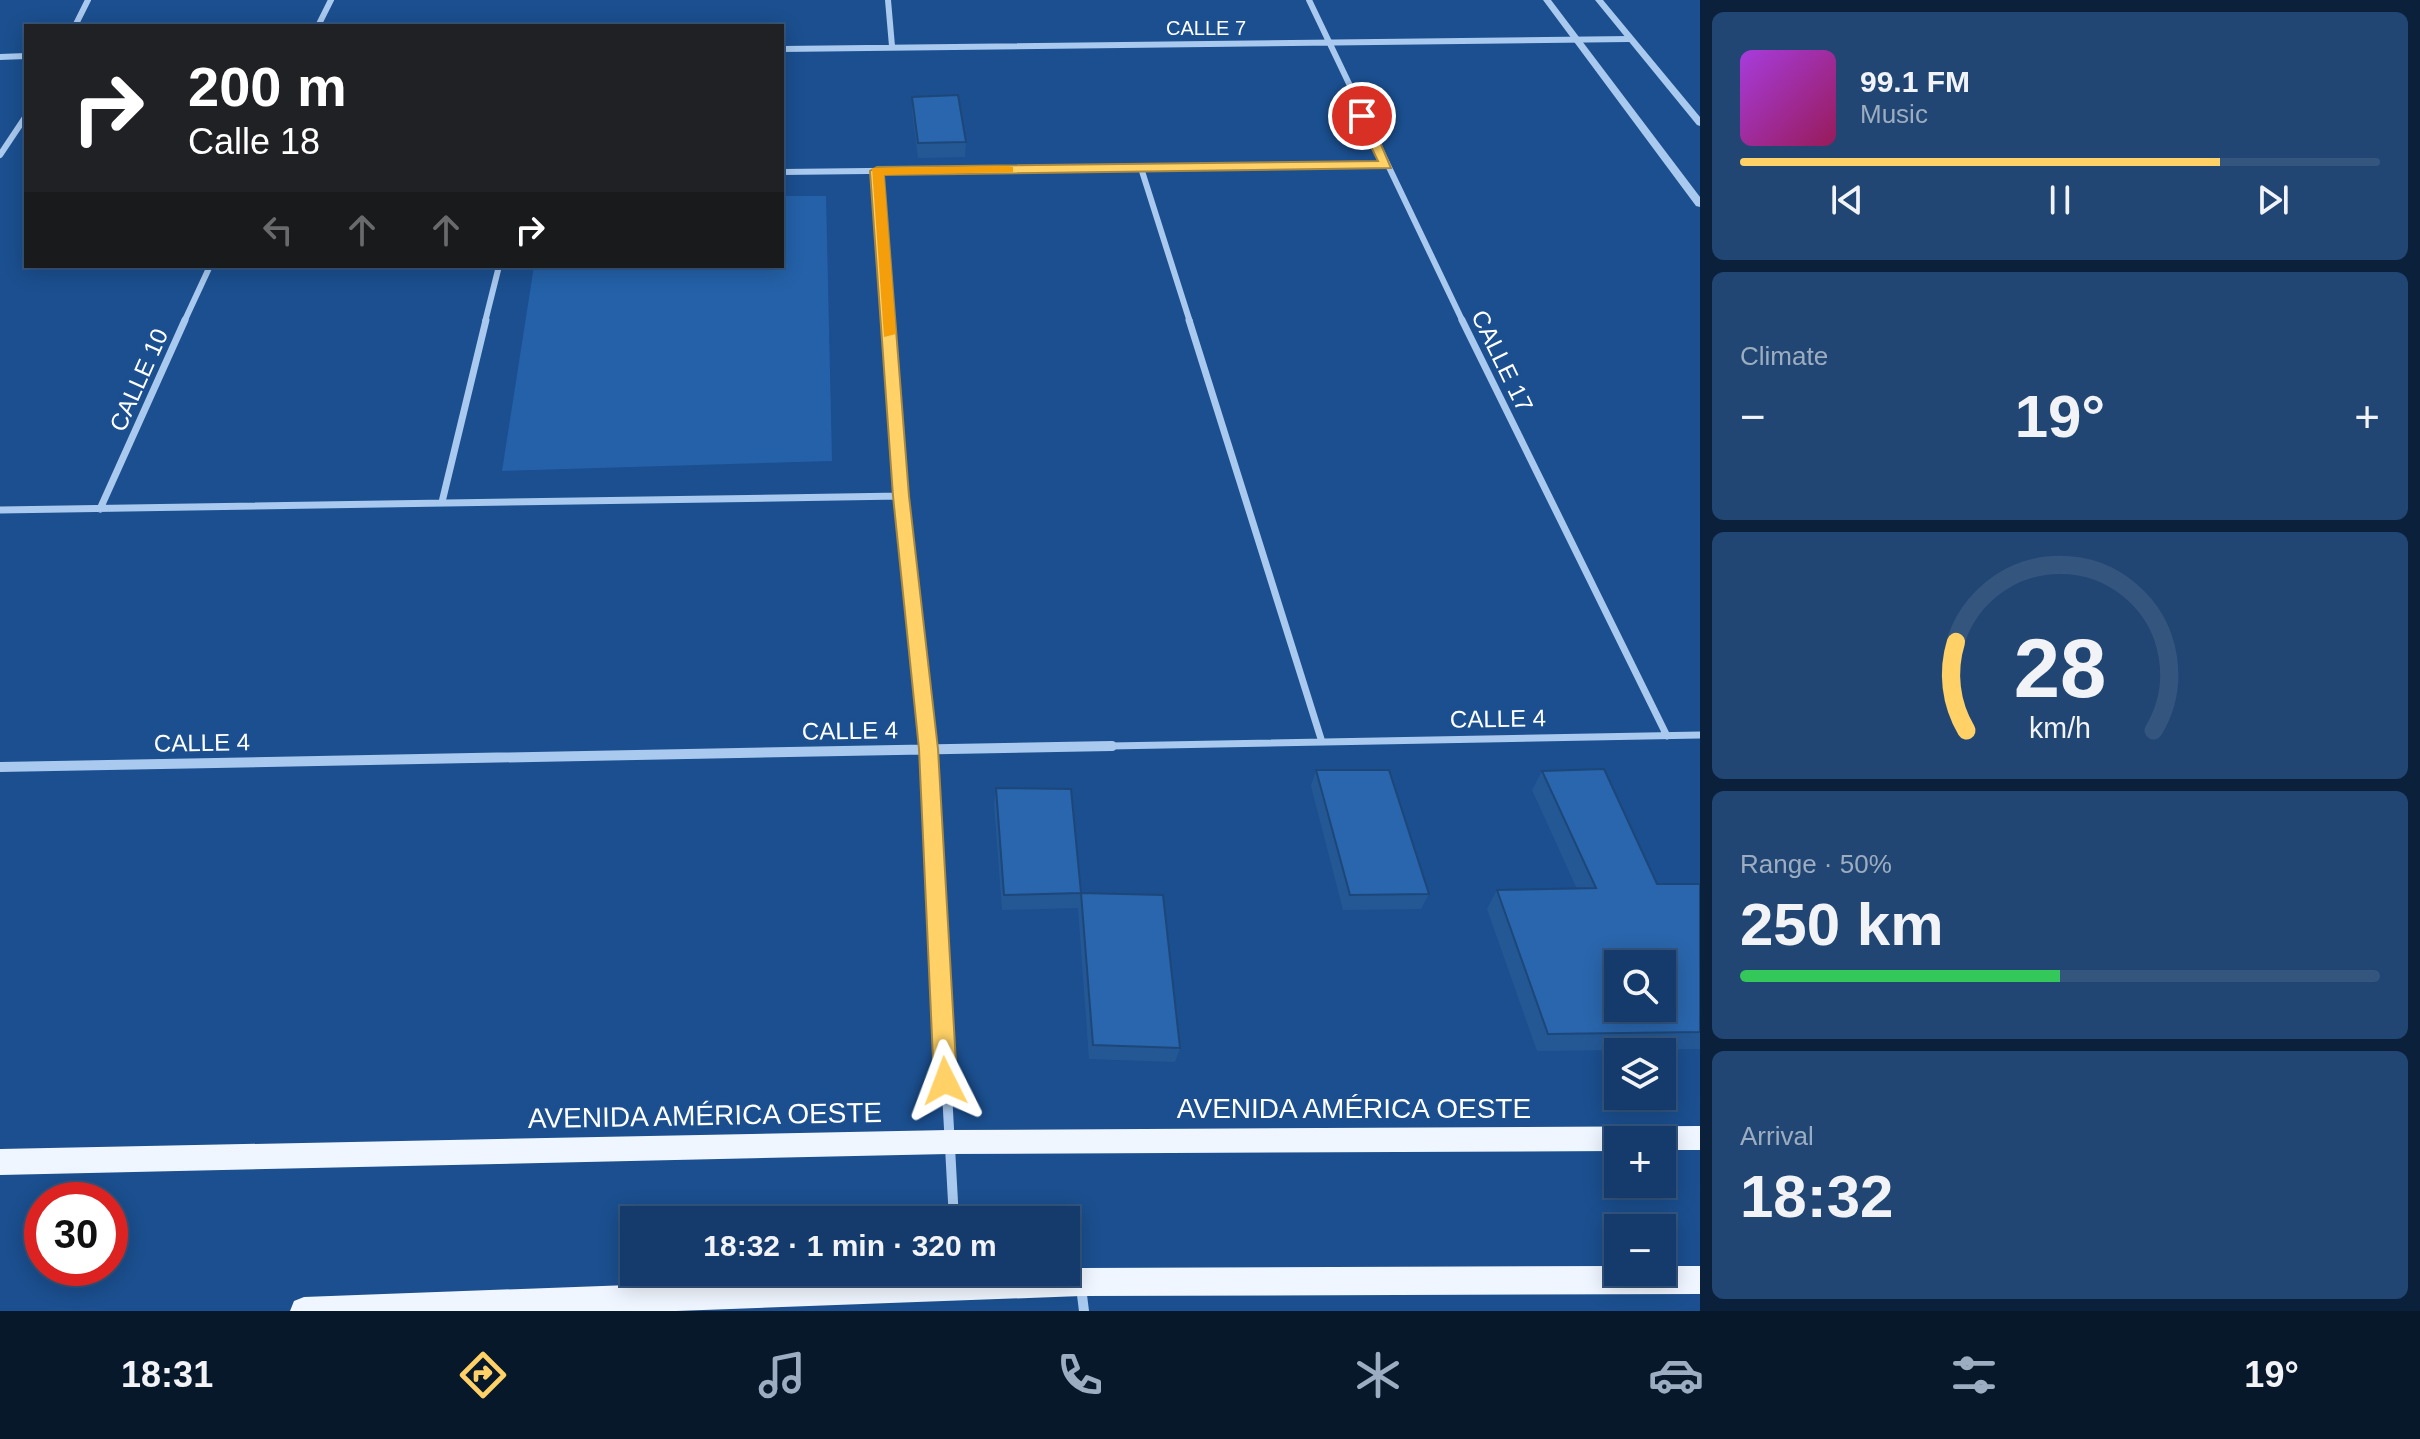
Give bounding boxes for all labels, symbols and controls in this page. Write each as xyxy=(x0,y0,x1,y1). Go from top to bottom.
street label: CALLE 7 xyxy=(1166,17,1246,39)
text: 200 m xyxy=(188,55,347,118)
icon: right xyxy=(56,56,160,160)
text: 99.1 FM xyxy=(1860,65,1970,98)
pin xyxy=(1328,82,1396,150)
icon: arrive xyxy=(1340,94,1384,138)
text: Music xyxy=(1860,99,1928,129)
text: Calle 18 xyxy=(188,121,320,162)
icon: previous xyxy=(1825,178,1869,222)
icon: pause xyxy=(2038,178,2082,222)
icon: next xyxy=(2251,178,2295,222)
icon: left xyxy=(256,208,300,252)
icon: ahead xyxy=(340,208,384,252)
icon: ahead xyxy=(424,208,468,252)
icon: right xyxy=(508,208,552,252)
street label: CALLE 17 xyxy=(1466,306,1539,416)
street label: CALLE 10 xyxy=(104,324,173,435)
text: Climate xyxy=(1740,341,1828,371)
text: 19° xyxy=(2015,383,2105,450)
text: − xyxy=(1740,392,1766,441)
text: + xyxy=(2354,392,2380,441)
text: 28 xyxy=(2014,622,2106,715)
street label: CALLE 4 xyxy=(1450,704,1546,733)
text: km/h xyxy=(2029,713,2091,745)
street label: CALLE 4 xyxy=(802,716,898,745)
street label: CALLE 4 xyxy=(154,728,250,757)
text: Range · 50% xyxy=(1740,849,1892,879)
text: 250 km xyxy=(1740,891,1944,958)
map controls xyxy=(1604,950,1676,1286)
button: search xyxy=(1604,950,1676,1022)
button: layers xyxy=(1604,1038,1676,1110)
position arrow xyxy=(903,1039,987,1123)
street label: AVENIDA AMÉRICA OESTE xyxy=(1177,1093,1531,1124)
street label: AVENIDA AMÉRICA OESTE xyxy=(528,1097,882,1134)
text: Arrival xyxy=(1740,1121,1814,1151)
button: + xyxy=(1604,1126,1676,1198)
text: 18:32 xyxy=(1740,1163,1893,1230)
speed limit sign: 30 xyxy=(24,1182,128,1286)
button: − xyxy=(1604,1214,1676,1286)
text: 18:32 · 1 min · 320 m xyxy=(703,1229,997,1262)
icon: directions xyxy=(455,1347,511,1403)
icon: music xyxy=(754,1347,810,1403)
icon: phone xyxy=(1052,1347,1108,1403)
icon: climate xyxy=(1350,1347,1406,1403)
icon: car xyxy=(1648,1347,1704,1403)
icon: filters xyxy=(1946,1347,2002,1403)
text: 18:31 xyxy=(121,1354,213,1395)
text: 19° xyxy=(2244,1354,2299,1395)

